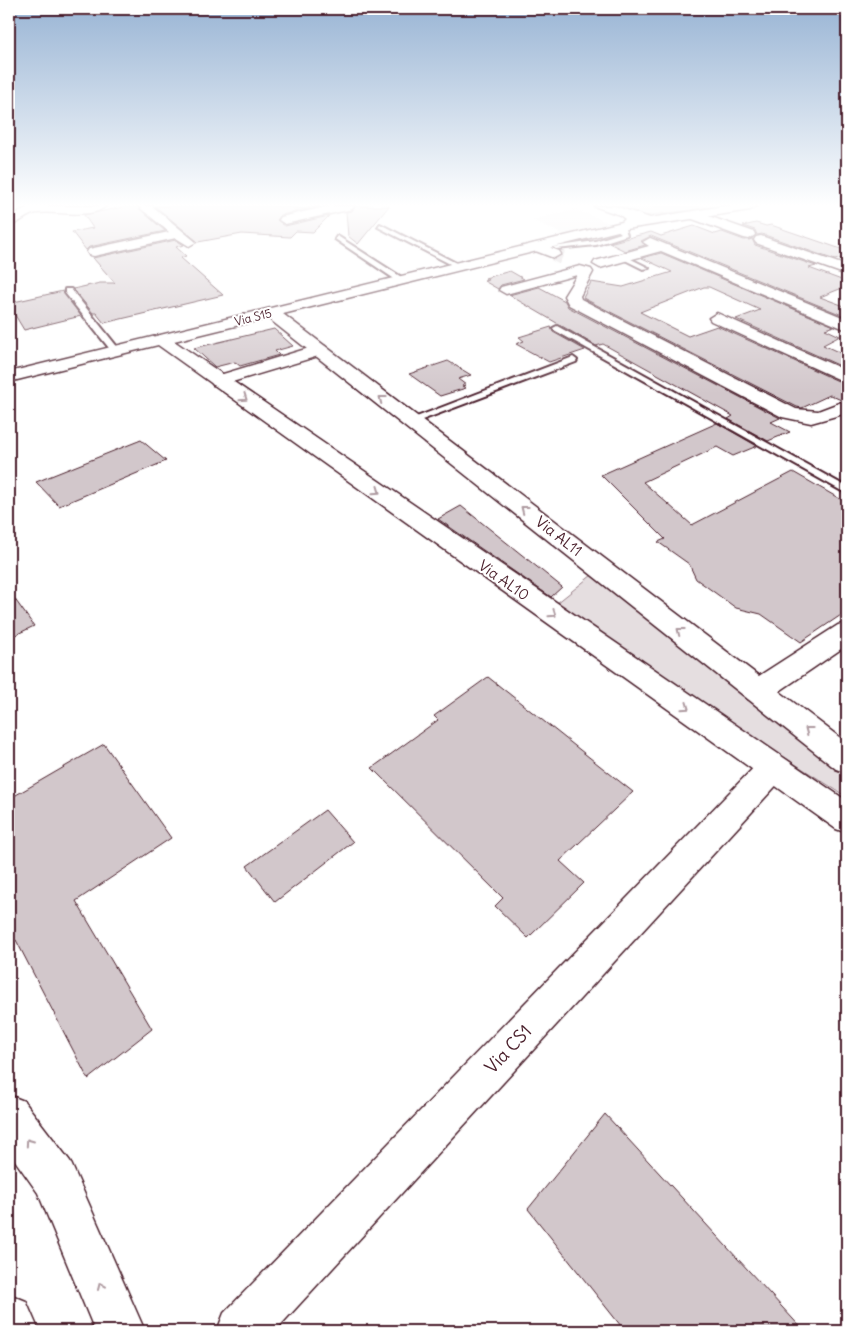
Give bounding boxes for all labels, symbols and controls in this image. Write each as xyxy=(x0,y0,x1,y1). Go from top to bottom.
street label: Via S15 xyxy=(233,305,273,329)
one-way arrow xyxy=(238,392,247,401)
one-way arrow xyxy=(378,396,388,405)
one-way arrow xyxy=(371,485,381,494)
one-way arrow xyxy=(521,507,530,515)
street label: Via AL11 xyxy=(532,512,586,560)
street label: Via AL10 xyxy=(475,556,533,604)
one-way arrow xyxy=(547,608,557,617)
one-way arrow xyxy=(677,628,686,636)
one-way arrow xyxy=(681,701,690,710)
one-way arrow xyxy=(805,728,814,736)
street label: Via CS1 xyxy=(480,1020,536,1078)
one-way arrow xyxy=(26,1138,35,1148)
one-way arrow xyxy=(96,1283,106,1291)

